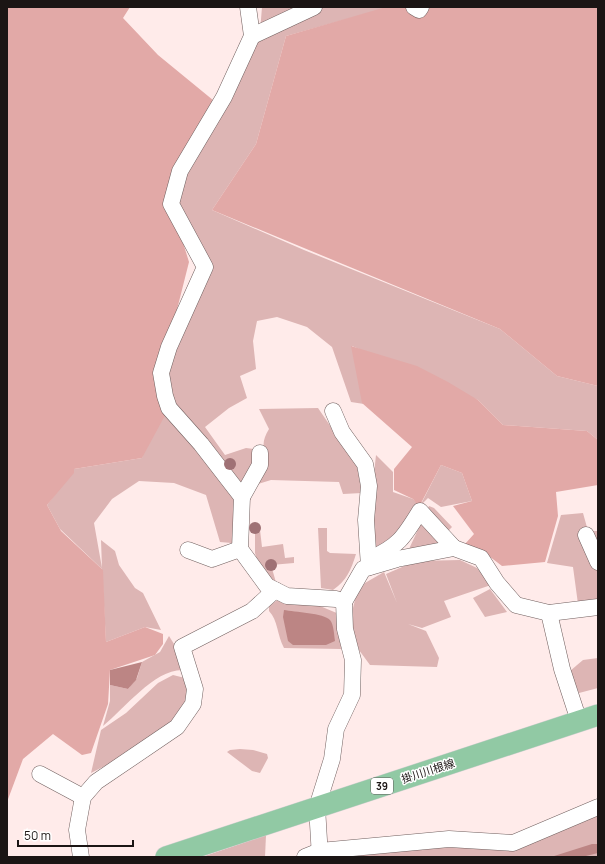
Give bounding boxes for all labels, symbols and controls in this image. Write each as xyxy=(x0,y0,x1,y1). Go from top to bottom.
street label: 掛川川根線 xyxy=(399,755,456,786)
road number: 39 xyxy=(371,778,393,794)
scale bar xyxy=(18,822,133,848)
text: 50 m xyxy=(24,827,51,844)

